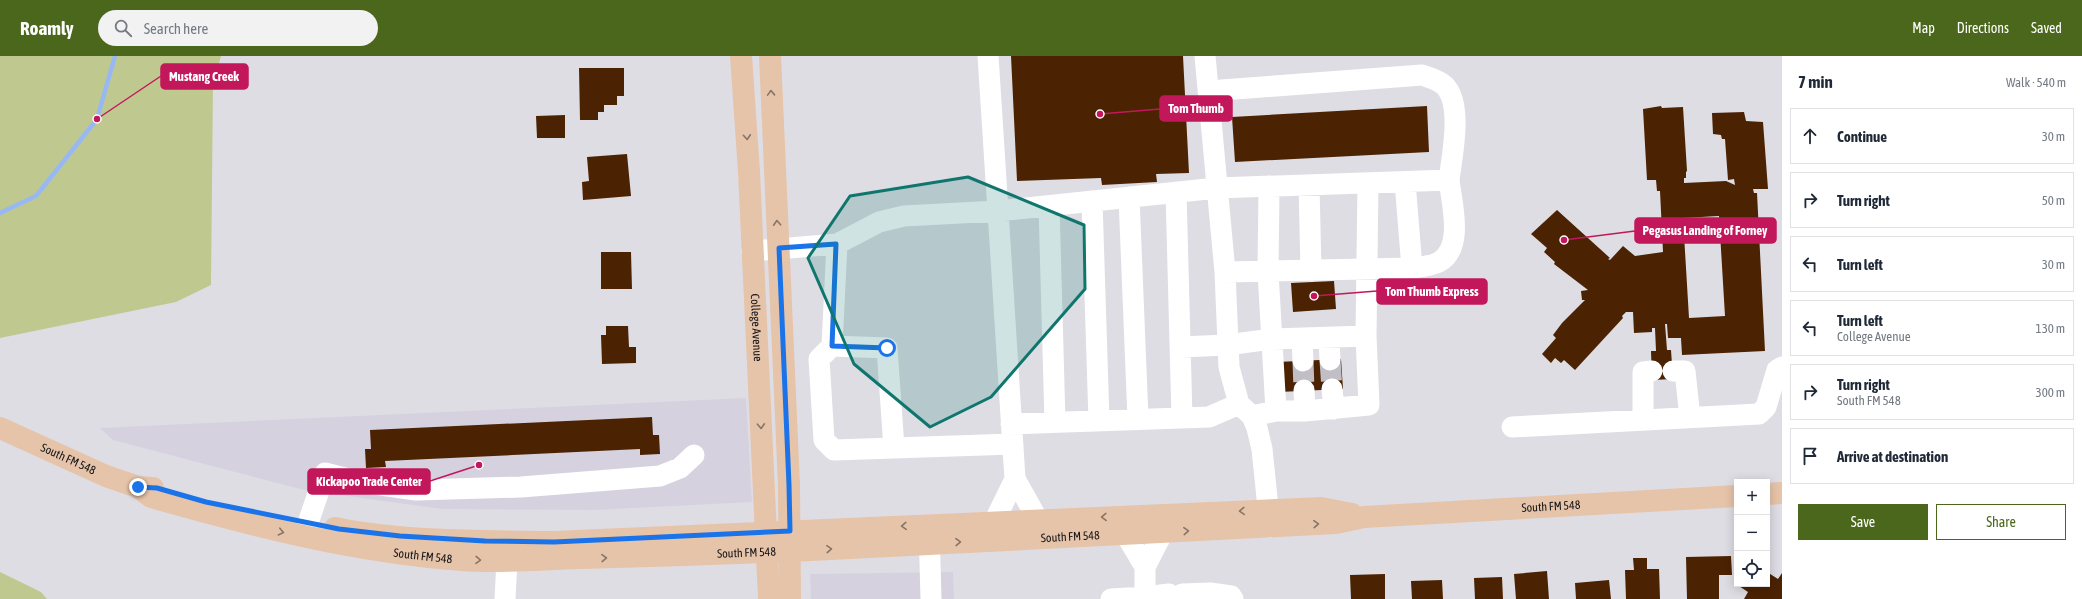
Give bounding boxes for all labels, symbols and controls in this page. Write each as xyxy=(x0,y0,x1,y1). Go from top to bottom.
search box xyxy=(98,10,378,46)
text: Roamly xyxy=(20,17,74,39)
icon: search xyxy=(112,17,134,39)
text: Search here xyxy=(144,20,208,37)
text: Map xyxy=(1912,20,1935,36)
text: Directions xyxy=(1957,20,2009,36)
text: Saved xyxy=(2031,20,2062,36)
callout: Mustang Creek xyxy=(161,64,248,89)
text: Mustang Creek xyxy=(169,69,239,84)
text: 7 min xyxy=(1798,72,1833,92)
text: Walk · 540 m xyxy=(2006,75,2066,90)
one-way arrow xyxy=(767,90,775,96)
callout: Tom Thumb xyxy=(1160,96,1232,121)
text: Tom Thumb xyxy=(1168,101,1224,116)
icon: ahead xyxy=(1799,125,1821,147)
text: Continue xyxy=(1837,128,1887,145)
text: 30 m xyxy=(2042,129,2065,144)
one-way arrow xyxy=(742,134,751,140)
icon: right xyxy=(1799,189,1821,211)
text: Turn right xyxy=(1837,192,1890,209)
text: 50 m xyxy=(2042,193,2065,208)
callout: Pegasus Landing of Forney xyxy=(1635,218,1776,243)
one-way arrow xyxy=(773,220,782,226)
text: Pegasus Landing of Forney xyxy=(1643,223,1768,238)
icon: left xyxy=(1799,253,1821,275)
text: Turn left xyxy=(1837,256,1883,273)
text: 30 m xyxy=(2042,257,2065,272)
callout: Tom Thumb Express xyxy=(1377,279,1487,304)
text: Tom Thumb Express xyxy=(1385,284,1479,299)
street label: College Avenue xyxy=(748,293,765,362)
text: Turn left xyxy=(1837,312,1883,329)
icon: left xyxy=(1799,317,1821,339)
text: 130 m xyxy=(2036,321,2065,336)
text: College Avenue xyxy=(1837,329,1911,344)
route start xyxy=(878,339,896,357)
text: Turn right xyxy=(1837,376,1890,393)
icon: right xyxy=(1799,381,1821,403)
text: 300 m xyxy=(2036,385,2065,400)
text: South FM 548 xyxy=(1837,393,1901,408)
one-way arrow xyxy=(757,423,765,429)
street label: South FM 548 xyxy=(39,440,98,478)
icon: arrive xyxy=(1799,445,1821,467)
text: Arrive at destination xyxy=(1837,448,1948,465)
callout: Kickapoo Trade Center xyxy=(308,469,430,494)
text: Kickapoo Trade Center xyxy=(316,474,423,489)
route end xyxy=(129,478,147,496)
map controls xyxy=(1734,479,1770,587)
button: + xyxy=(1734,479,1770,515)
street label: South FM 548 xyxy=(1521,498,1581,515)
button: Save xyxy=(1798,504,1928,540)
button: Share xyxy=(1936,504,2066,540)
one-way arrow xyxy=(1239,507,1245,516)
one-way arrow xyxy=(1101,513,1107,522)
button: − xyxy=(1734,515,1770,551)
one-way arrow xyxy=(1313,520,1319,529)
one-way arrow xyxy=(901,522,907,531)
one-way arrow xyxy=(1183,527,1189,535)
one-way arrow xyxy=(277,528,284,536)
street label: South FM 548 xyxy=(1040,528,1100,545)
one-way arrow xyxy=(955,538,961,547)
street label: South FM 548 xyxy=(717,545,777,561)
one-way arrow xyxy=(826,545,832,553)
street label: South FM 548 xyxy=(393,546,453,566)
button: locate xyxy=(1734,551,1770,587)
one-way arrow xyxy=(601,553,607,562)
one-way arrow xyxy=(475,556,481,564)

